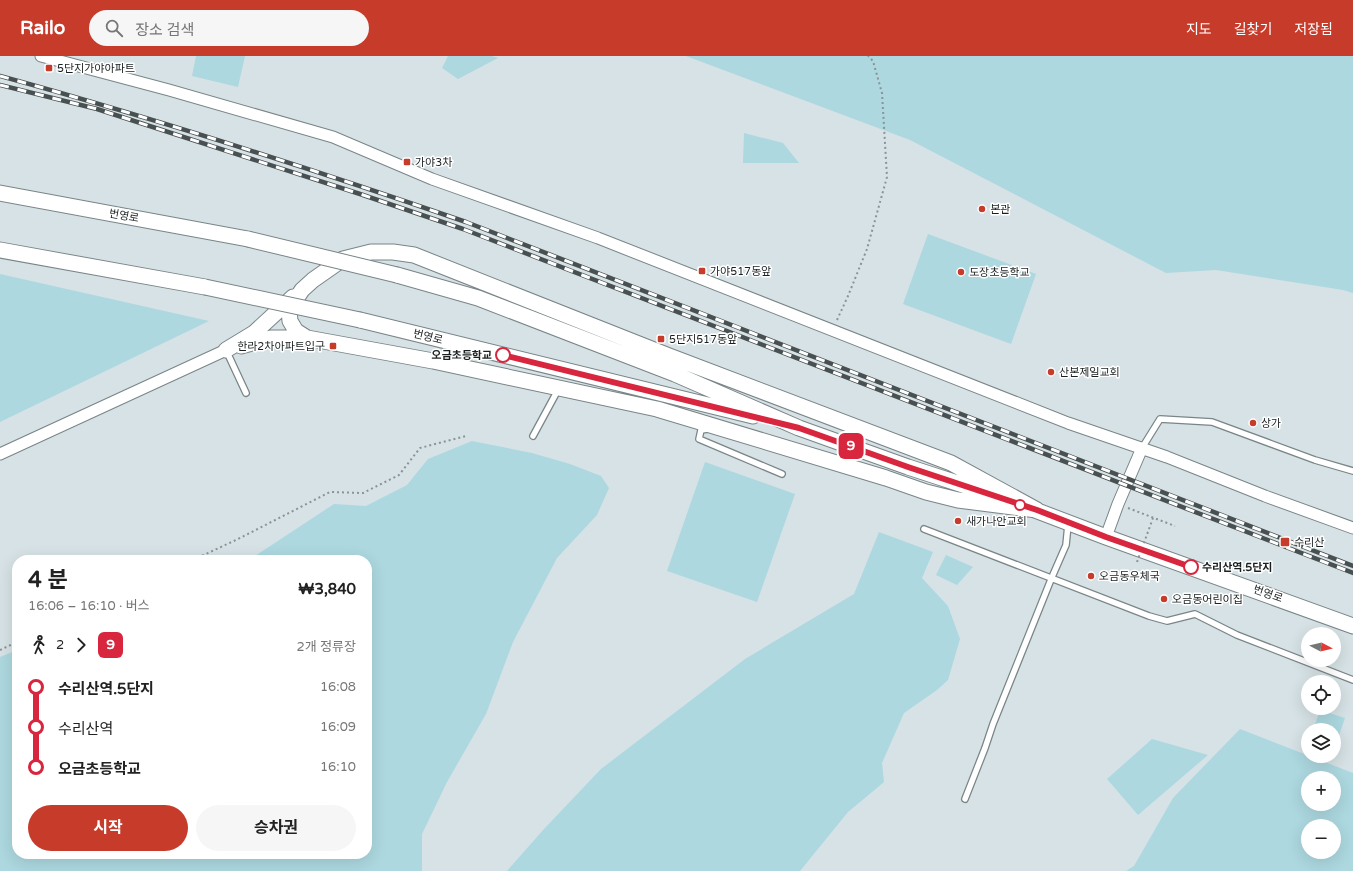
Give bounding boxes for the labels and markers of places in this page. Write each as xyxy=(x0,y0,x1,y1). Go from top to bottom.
place label: 5단지가야아파트 xyxy=(57,62,135,75)
marker: 5단지가야아파트 xyxy=(44,63,54,73)
place label: 가야3차 xyxy=(415,156,452,169)
marker: 가야3차 xyxy=(402,157,412,167)
place label: 본관 xyxy=(990,203,1010,216)
marker: 본관 xyxy=(977,204,987,214)
place label: 가야517동앞 xyxy=(710,265,771,278)
marker: 가야517동앞 xyxy=(697,266,707,276)
place label: 도장초등학교 xyxy=(969,266,1030,279)
marker: 도장초등학교 xyxy=(956,267,966,277)
place label: 5단지517동앞 xyxy=(669,333,737,346)
marker: 5단지517동앞 xyxy=(656,334,666,344)
place label: 한라2차아파트입구 xyxy=(237,340,325,353)
marker: 한라2차아파트입구 xyxy=(328,341,338,351)
marker: 오금초등학교 xyxy=(495,347,511,363)
place label: 오금초등학교 xyxy=(431,349,492,362)
place label: 산본제일교회 xyxy=(1059,366,1120,379)
marker: 산본제일교회 xyxy=(1046,367,1056,377)
place label: 상가 xyxy=(1261,417,1281,430)
marker: 상가 xyxy=(1248,418,1258,428)
unlabelled marker xyxy=(1014,499,1026,511)
place label: 새가나안교회 xyxy=(966,515,1027,528)
marker: 새가나안교회 xyxy=(953,516,963,526)
marker: 수리산 xyxy=(1279,536,1291,548)
place label: 수리산 xyxy=(1294,536,1324,549)
marker: 수리산역.5단지 xyxy=(1183,559,1199,575)
place label: 수리산역.5단지 xyxy=(1202,561,1273,574)
place label: 오금동우체국 xyxy=(1099,570,1160,583)
marker: 오금동우체국 xyxy=(1086,571,1096,581)
place label: 오금동어린이집 xyxy=(1172,593,1243,606)
marker: 오금동어린이집 xyxy=(1159,594,1169,604)

